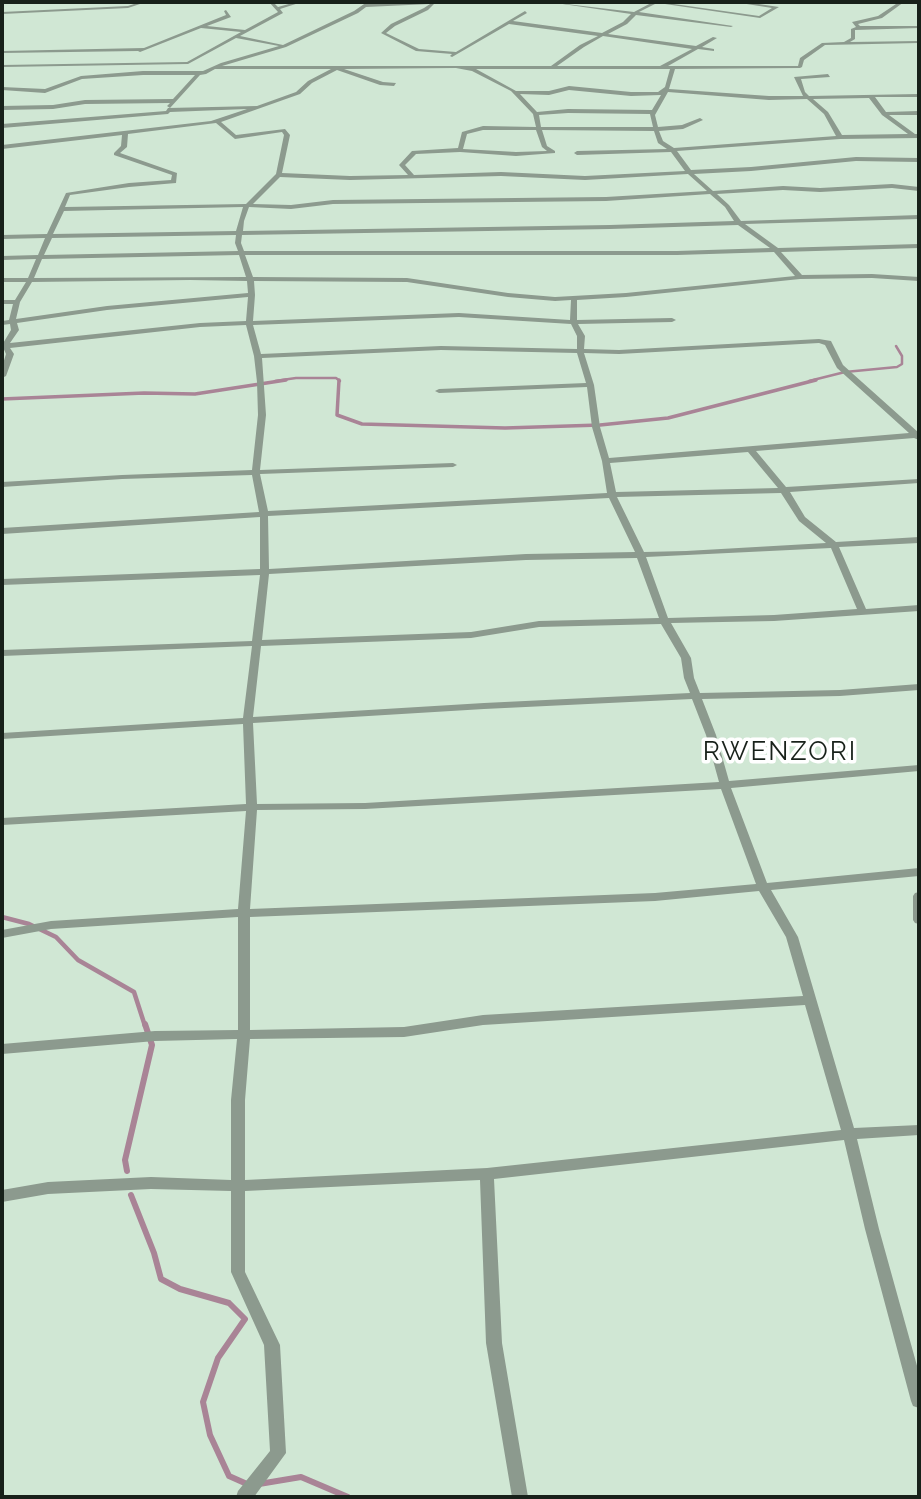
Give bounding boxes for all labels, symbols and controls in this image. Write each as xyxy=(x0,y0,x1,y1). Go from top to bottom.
district label: RWENZORI xyxy=(704,736,856,768)

